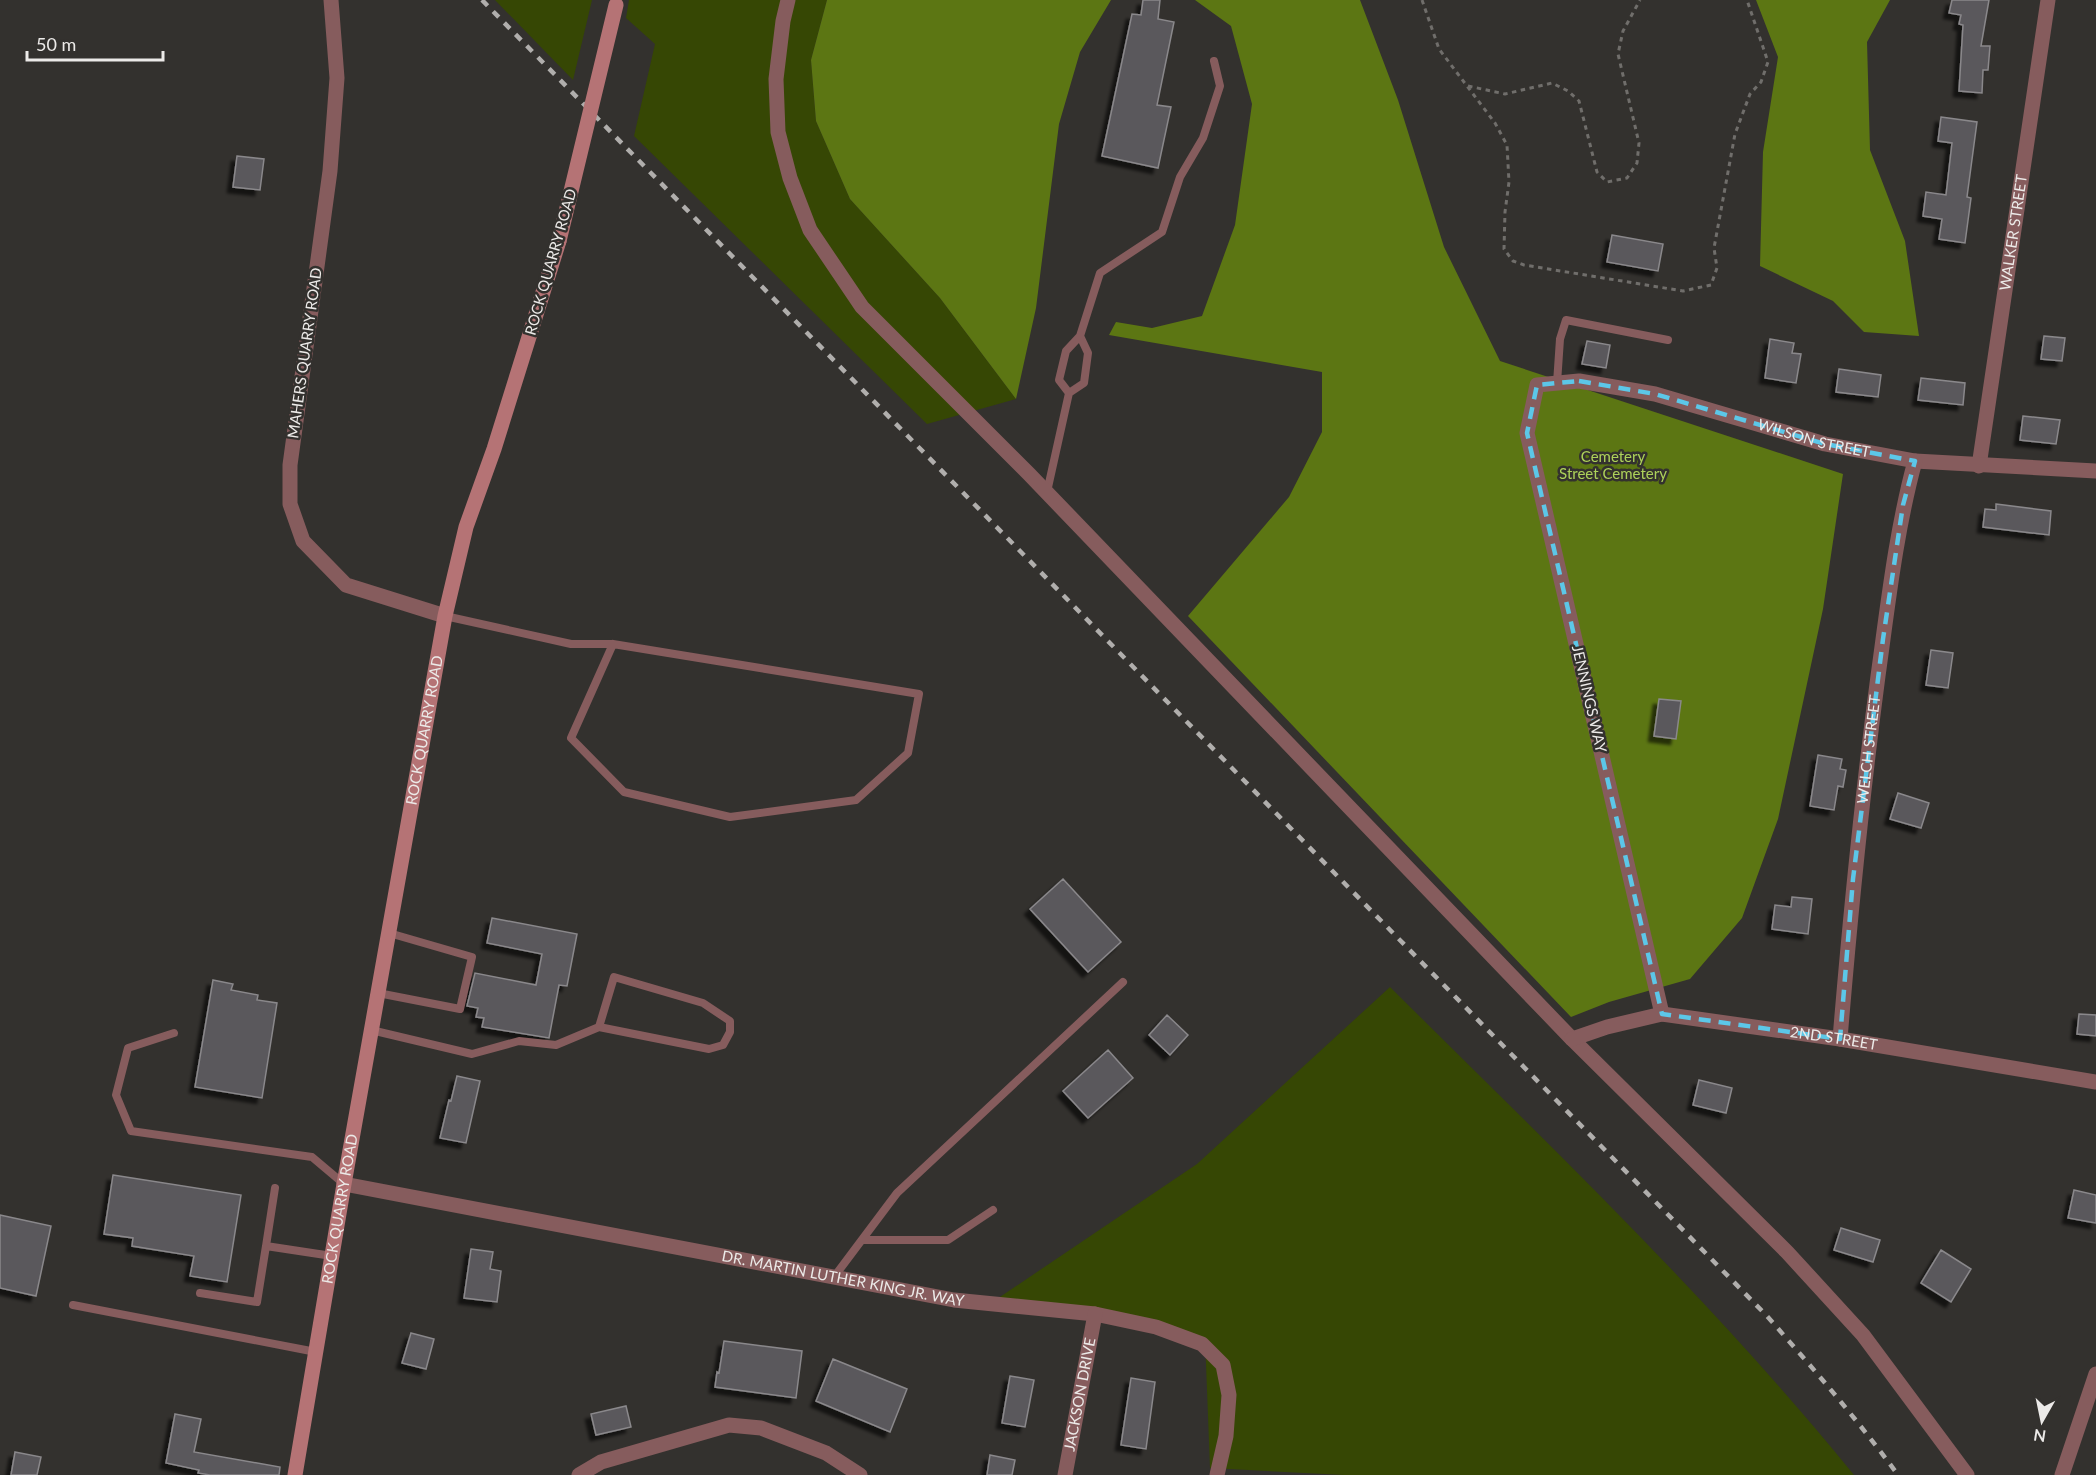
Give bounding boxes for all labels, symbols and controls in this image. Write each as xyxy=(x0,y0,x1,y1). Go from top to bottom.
scale bar xyxy=(27,24,164,62)
text: 50 m xyxy=(36,33,76,55)
street label: WALKER STREET xyxy=(1995,173,2030,292)
street label: ROCK QUARRY ROAD xyxy=(520,186,580,337)
street label: MAHERS QUARRY ROAD xyxy=(283,266,325,439)
street label: WILSON STREET xyxy=(1756,415,1872,460)
park label: Cemetery Street Cemetery xyxy=(1559,447,1667,482)
street label: JENNINGS WAY xyxy=(1569,643,1611,755)
street label: ROCK QUARRY ROAD xyxy=(402,654,446,806)
street label: WELCH STREET xyxy=(1853,694,1883,805)
street label: 2ND STREET xyxy=(1789,1022,1879,1053)
street label: ROCK QUARRY ROAD xyxy=(317,1132,361,1285)
street label: DR. MARTIN LUTHER KING JR. WAY xyxy=(720,1246,966,1309)
street label: JACKSON DRIVE xyxy=(1060,1336,1098,1453)
north arrow xyxy=(2012,1391,2072,1451)
text: N xyxy=(2032,1426,2047,1447)

